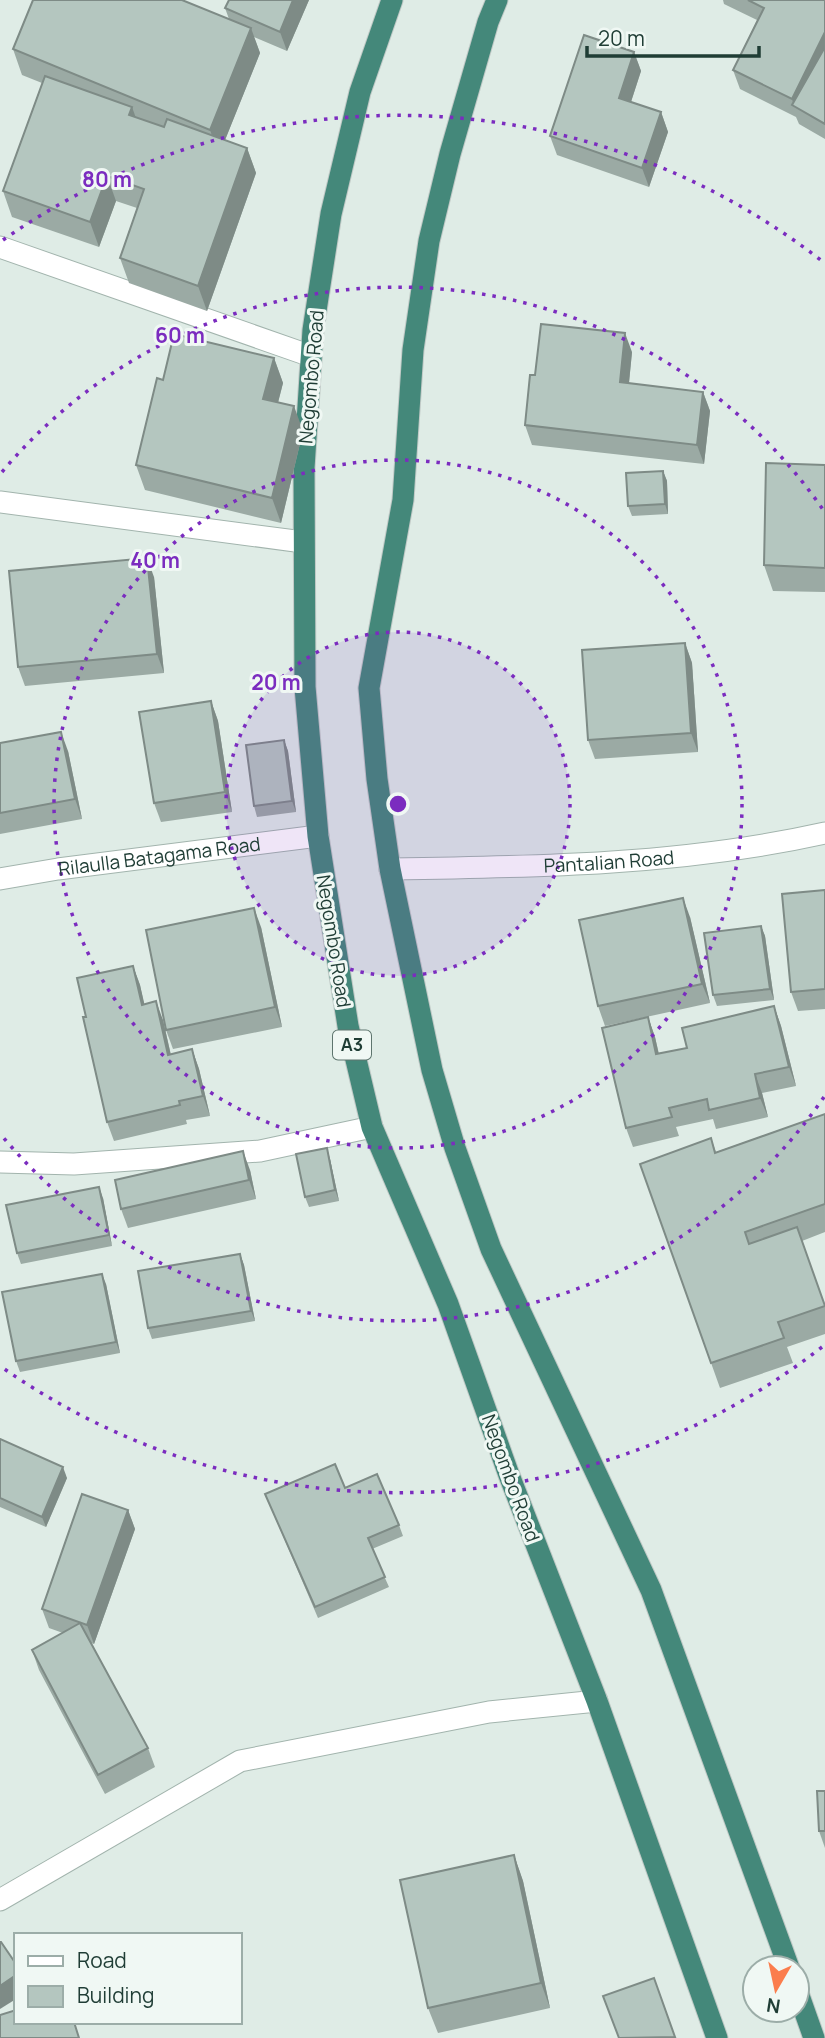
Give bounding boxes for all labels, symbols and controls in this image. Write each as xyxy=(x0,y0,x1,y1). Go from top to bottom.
scale bar xyxy=(587,14,758,58)
text: 20 m xyxy=(598,24,645,52)
text: 80 m xyxy=(82,165,132,193)
street label: Negombo Road xyxy=(292,309,330,445)
text: 60 m xyxy=(155,321,205,349)
text: 40 m xyxy=(130,546,180,574)
text: 20 m xyxy=(251,668,301,696)
centre of rings xyxy=(386,792,410,816)
street label: Rilaulla Batagama Road xyxy=(57,830,262,882)
street label: Pantalian Road xyxy=(543,844,675,879)
street label: Negombo Road xyxy=(311,873,357,1009)
road number: A3 xyxy=(333,1030,371,1060)
street label: Negombo Road xyxy=(476,1411,546,1545)
legend xyxy=(14,1933,242,2024)
text: Road xyxy=(77,1946,127,1974)
north arrow xyxy=(741,1954,811,2024)
text: Building xyxy=(77,1981,154,2009)
text: N xyxy=(765,1992,782,2020)

